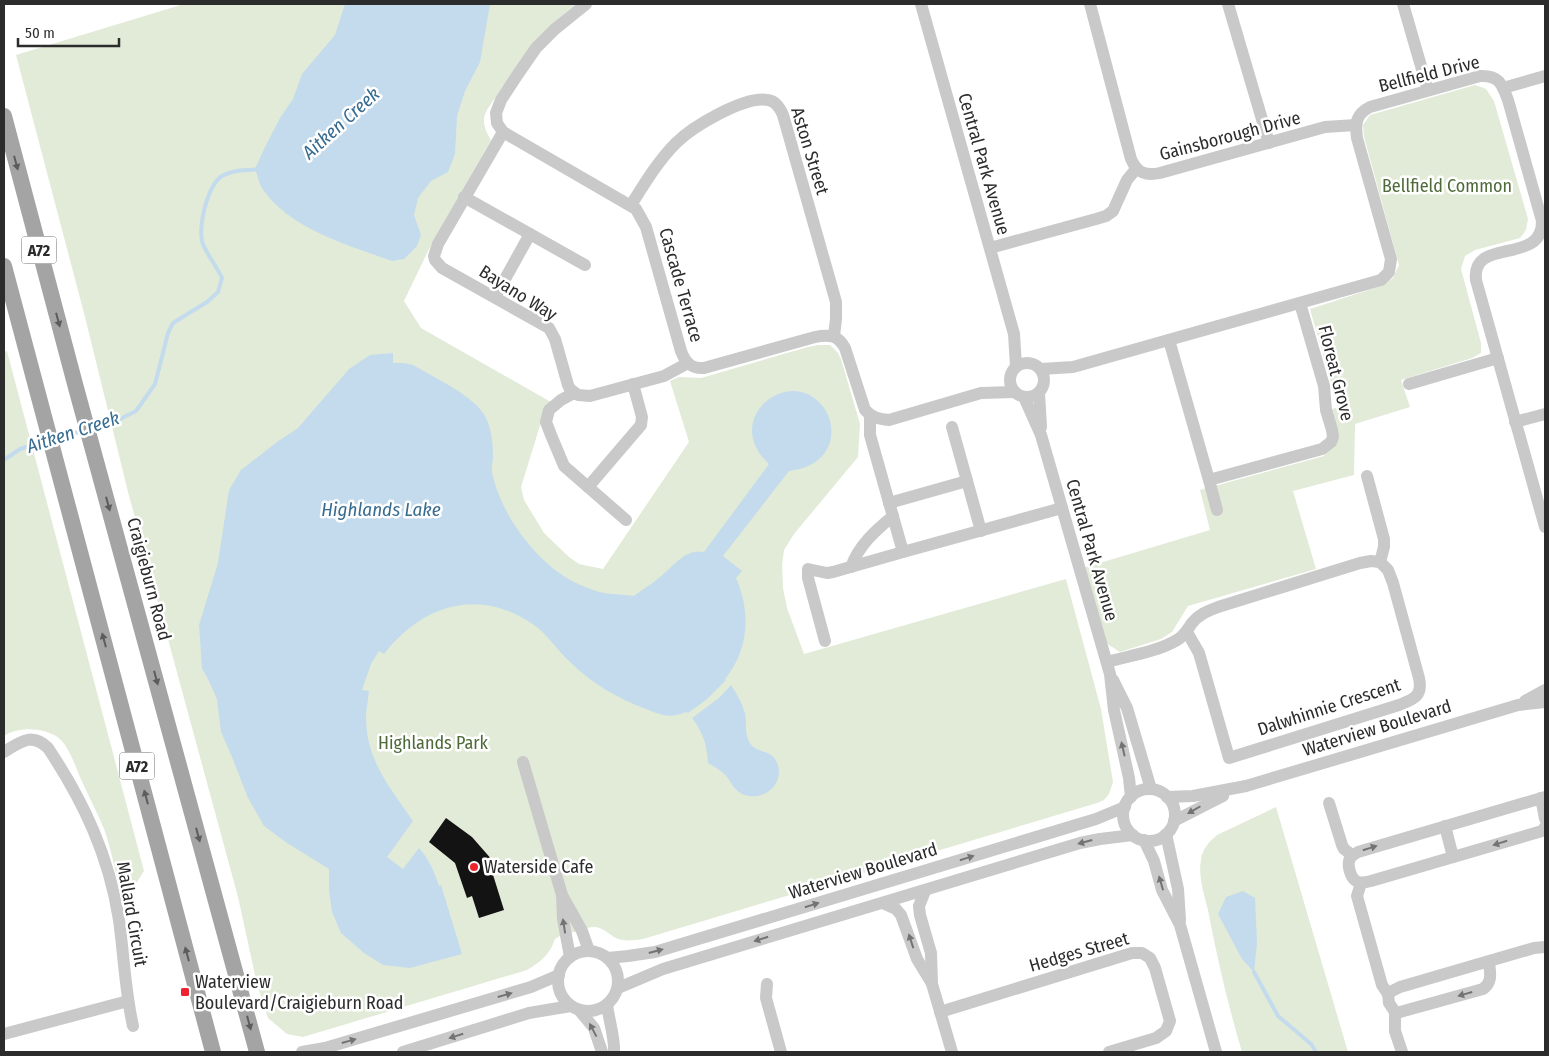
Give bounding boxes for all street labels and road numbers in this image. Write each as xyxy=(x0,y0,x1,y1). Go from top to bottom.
street label: Bellfield Drive xyxy=(1376,51,1482,97)
street label: Central Park Avenue xyxy=(953,90,1015,238)
street label: Aston Street xyxy=(786,105,834,197)
street label: Gainsborough Drive xyxy=(1157,107,1303,165)
street label: Cascade Terrace xyxy=(654,225,708,345)
road number: A72 xyxy=(22,236,56,264)
street label: Bayano Way xyxy=(475,260,561,326)
street label: Floreat Grove xyxy=(1314,323,1359,423)
street label: Central Park Avenue xyxy=(1061,476,1123,624)
street label: Craigieburn Road xyxy=(122,515,176,643)
street label: Dalwhinnie Crescent xyxy=(1255,673,1403,740)
street label: Waterview Boulevard xyxy=(1300,695,1454,761)
road number: A72 xyxy=(120,752,154,779)
street label: Waterview Boulevard xyxy=(786,838,940,904)
street label: Mallard Circuit xyxy=(112,860,152,968)
street label: Hedges Street xyxy=(1027,927,1131,977)

